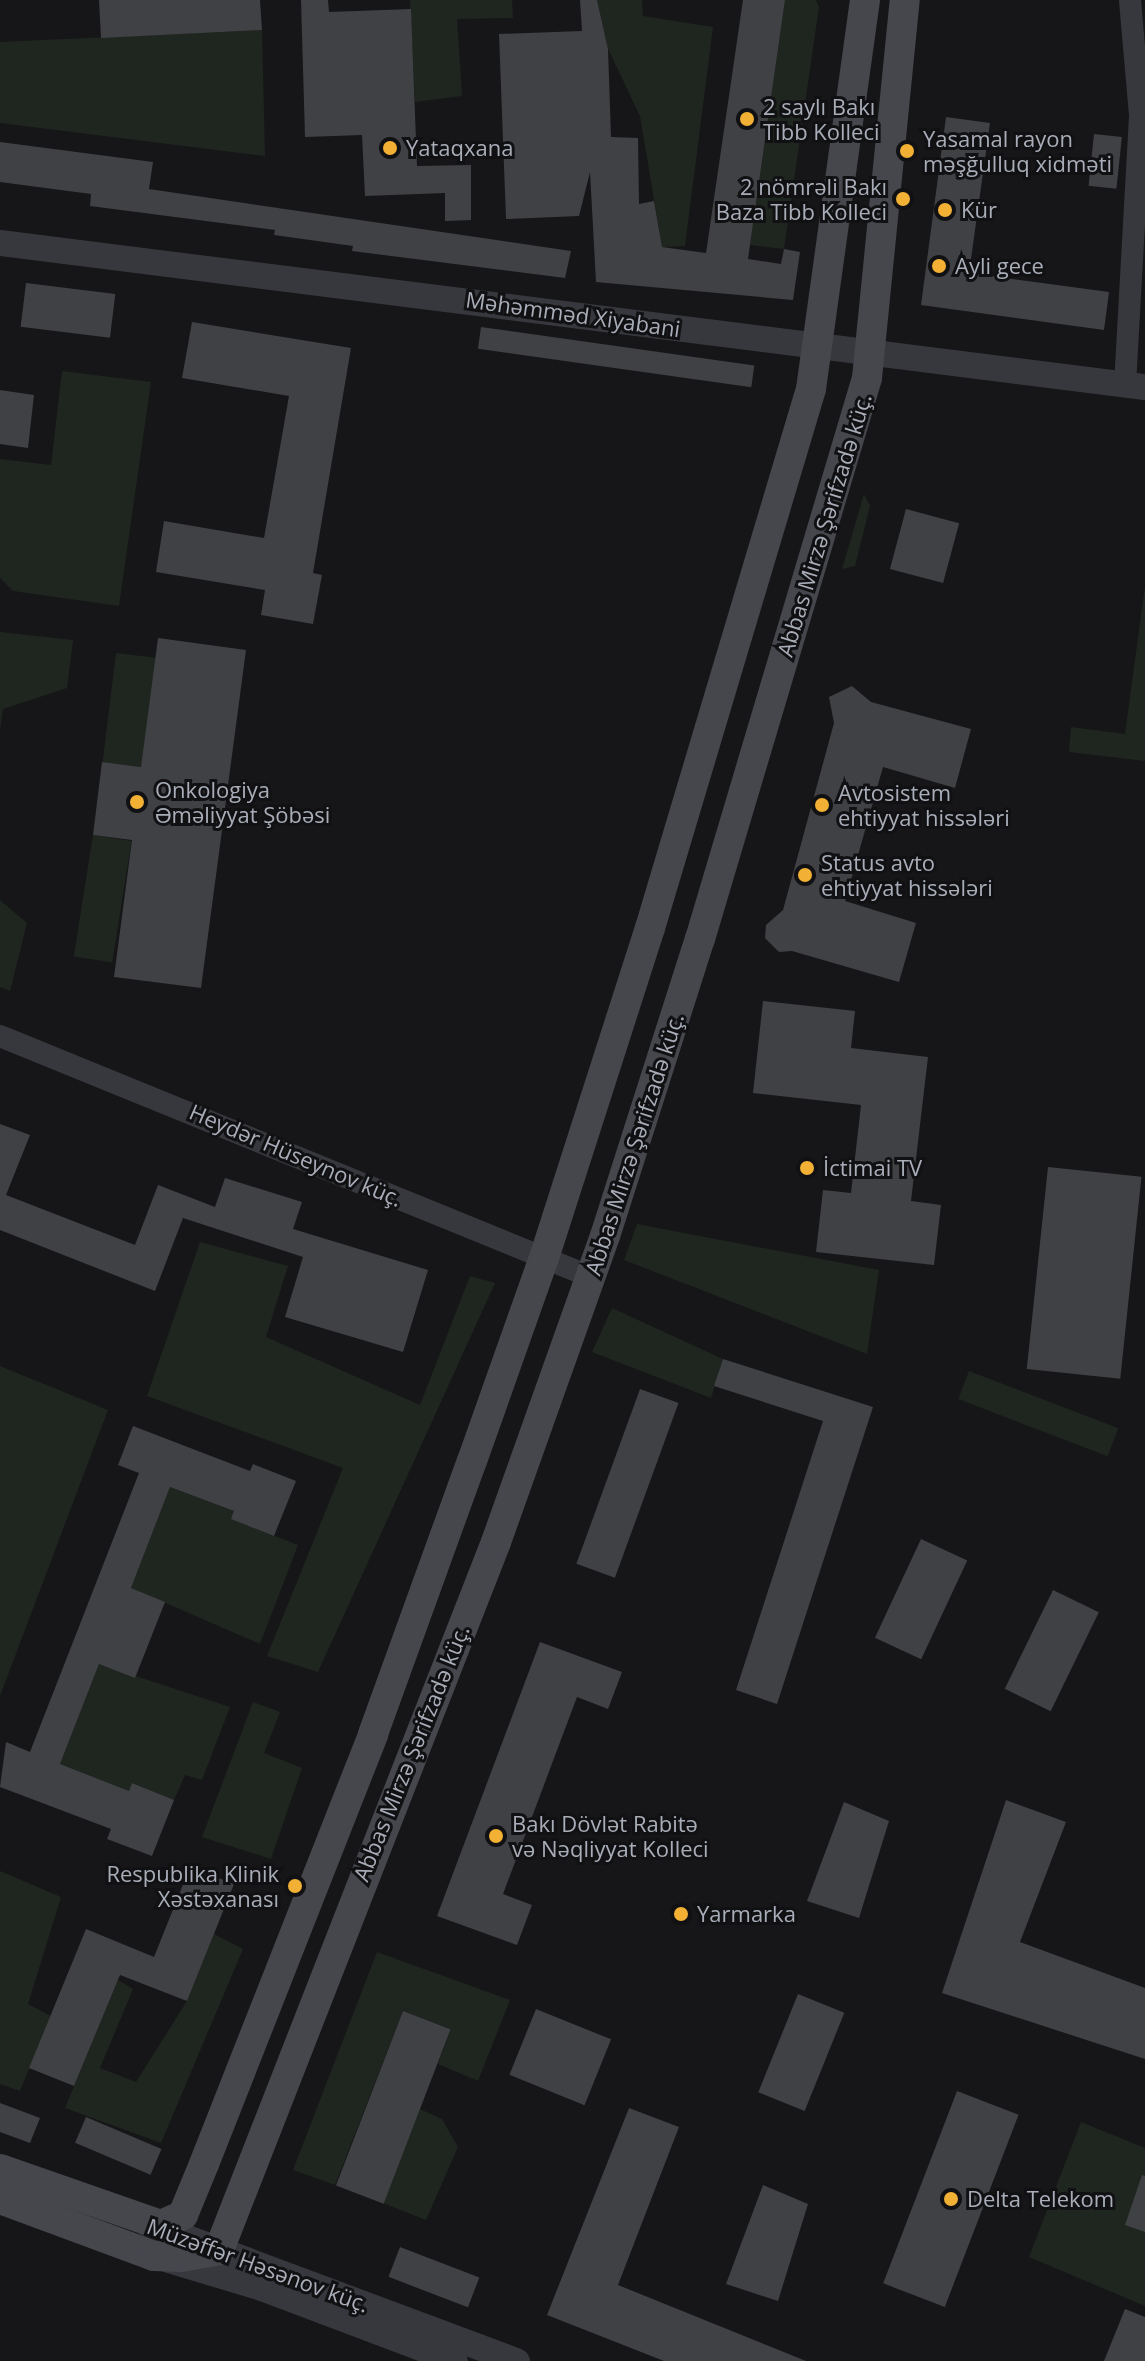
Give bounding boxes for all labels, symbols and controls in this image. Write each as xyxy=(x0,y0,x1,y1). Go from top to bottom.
place label: 2 saylı Bakı Tibb Kolleci xyxy=(763,93,880,144)
marker: 2 saylı Bakı Tibb Kolleci xyxy=(738,110,756,128)
place label: Yasamal rayon məşğulluq xidməti xyxy=(923,125,1112,176)
place label: Yataqxana xyxy=(406,135,514,161)
marker: Yataqxana xyxy=(381,139,399,157)
marker: Yasamal rayon məşğulluq xidməti xyxy=(898,142,916,160)
place label: 2 nömrəli Bakı Baza Tibb Kolleci xyxy=(716,173,887,224)
marker: 2 nömrəli Bakı Baza Tibb Kolleci xyxy=(894,190,912,208)
place label: Kür xyxy=(961,197,997,223)
marker: Kür xyxy=(936,201,954,219)
place label: Ayli gece xyxy=(955,253,1044,279)
marker: Ayli gece xyxy=(930,257,948,275)
street label: Məhəmməd Xiyabani xyxy=(464,286,682,342)
street label: Abbas Mirzə Şərifzadə küç. xyxy=(771,390,877,660)
place label: Onkologiya Əməliyyat Şöbəsi xyxy=(155,776,330,828)
place label: Avtosistem ehtiyyat hissələri xyxy=(838,779,1010,830)
marker: Onkologiya Əməliyyat Şöbəsi xyxy=(126,791,148,813)
marker: Avtosistem ehtiyyat hissələri xyxy=(813,796,831,814)
place label: Status avto ehtiyyat hissələri xyxy=(821,849,993,900)
marker: Status avto ehtiyyat hissələri xyxy=(796,866,814,884)
street label: Abbas Mirzə Şərifzadə küç. xyxy=(579,1010,689,1278)
street label: Heydər Hüseynov küç. xyxy=(186,1098,406,1212)
place label: İctimai TV xyxy=(823,1155,922,1181)
marker: İctimai TV xyxy=(798,1159,816,1177)
street label: Abbas Mirzə Şərifzadə küç. xyxy=(347,1621,475,1885)
place label: Bakı Dövlət Rabitə və Nəqliyyat Kolleci xyxy=(512,1810,709,1862)
marker: Bakı Dövlət Rabitə və Nəqliyyat Kolleci xyxy=(487,1827,505,1845)
place label: Respublika Klinik Xəstəxanası xyxy=(106,1860,279,1912)
marker: Respublika Klinik Xəstəxanası xyxy=(286,1877,304,1895)
place label: Yarmarka xyxy=(697,1901,796,1927)
marker: Yarmarka xyxy=(672,1905,690,1923)
place label: Delta Telekom xyxy=(967,2186,1114,2212)
marker: Delta Telekom xyxy=(942,2190,960,2208)
street label: Müzəffər Həsənov küç. xyxy=(144,2213,372,2317)

